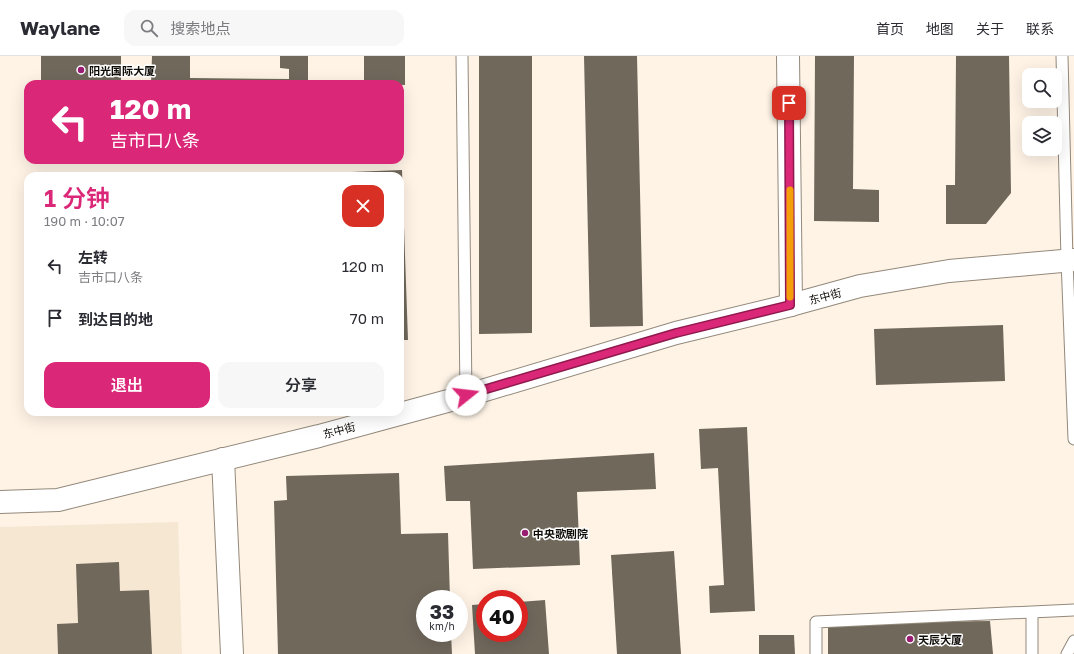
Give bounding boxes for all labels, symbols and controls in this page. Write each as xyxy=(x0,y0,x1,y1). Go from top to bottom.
search box xyxy=(124,10,404,46)
text: Waylane xyxy=(20,16,100,39)
icon: search xyxy=(138,17,160,39)
text: 搜索地点 xyxy=(170,19,230,37)
text: 首页 xyxy=(876,20,904,37)
text: 地图 xyxy=(926,20,954,37)
text: 关于 xyxy=(976,20,1004,37)
text: 联系 xyxy=(1026,20,1054,37)
place label: 阳光国际大厦 xyxy=(89,64,155,77)
marker: 阳光国际大厦 xyxy=(76,65,86,75)
map controls xyxy=(1022,68,1062,156)
button: search xyxy=(1022,68,1062,108)
pin xyxy=(772,86,806,120)
text: 120 m xyxy=(110,92,191,125)
icon: arrive xyxy=(778,92,800,114)
icon: left xyxy=(44,96,96,148)
button: layers xyxy=(1022,116,1062,156)
text: 吉市口八条 xyxy=(110,129,200,151)
text: 1 分钟 xyxy=(44,183,110,212)
button: close xyxy=(342,185,384,227)
text: 190 m · 10:07 xyxy=(44,213,125,229)
text: 左转 xyxy=(78,248,108,266)
icon: left xyxy=(44,255,66,277)
text: 120 m xyxy=(342,257,384,275)
text: 吉市口八条 xyxy=(78,269,143,285)
street label: 东中街 xyxy=(807,285,843,307)
icon: arrive xyxy=(44,307,66,329)
text: 70 m xyxy=(350,309,384,327)
text: 到达目的地 xyxy=(78,310,153,328)
button: 退出 xyxy=(44,362,210,408)
button: 分享 xyxy=(218,362,384,408)
position arrow xyxy=(445,374,487,416)
street label: 东中街 xyxy=(321,419,357,441)
place label: 中央歌剧院 xyxy=(533,527,588,540)
marker: 中央歌剧院 xyxy=(520,528,530,538)
speed limit sign: 40 xyxy=(476,590,528,642)
text: 33 xyxy=(430,599,454,623)
text: km/h xyxy=(429,620,455,632)
place label: 天辰大厦 xyxy=(918,633,962,646)
marker: 天辰大厦 xyxy=(905,634,915,644)

